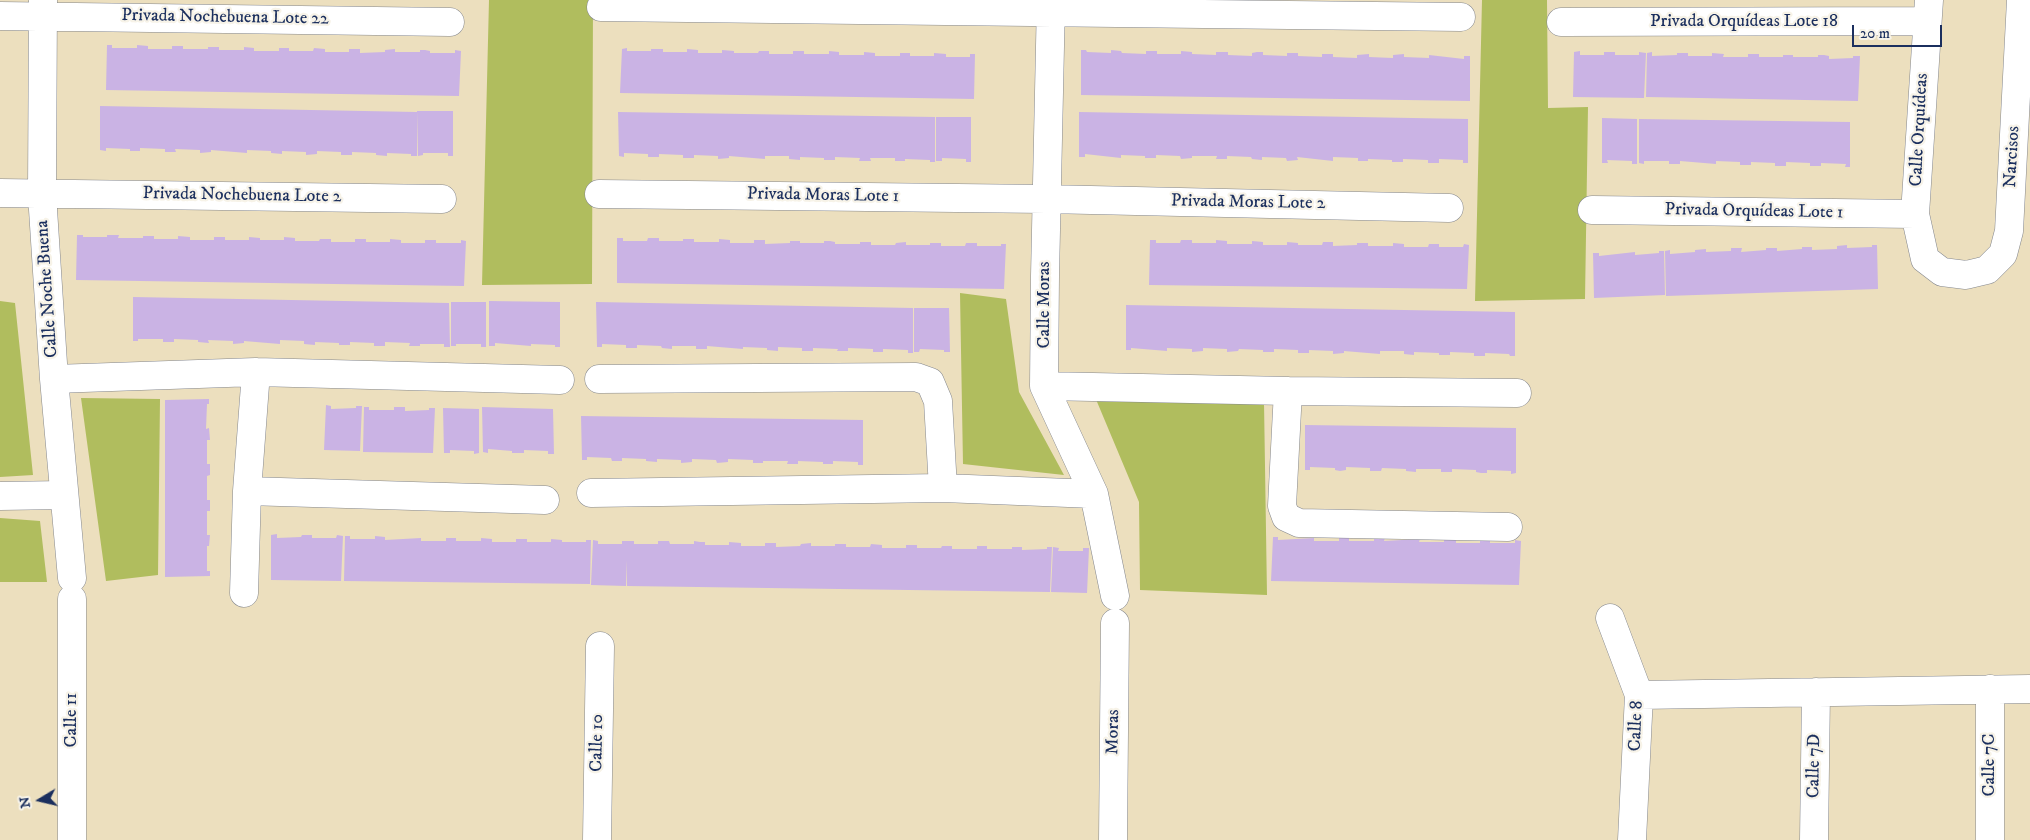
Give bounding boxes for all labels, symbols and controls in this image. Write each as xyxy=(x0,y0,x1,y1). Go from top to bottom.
street label: Privada Nochebuena Lote 22 xyxy=(121,5,329,31)
street label: Privada Orquídeas Lote 18 xyxy=(1650,11,1838,33)
scale bar xyxy=(1855,15,1945,47)
text: 20 m xyxy=(1860,24,1890,43)
street label: Calle Orquídeas xyxy=(1906,73,1934,187)
street label: Narcisos xyxy=(2001,126,2025,188)
street label: Privada Nochebuena Lote 2 xyxy=(142,183,342,209)
street label: Privada Moras Lote 1 xyxy=(747,184,899,208)
street label: Privada Moras Lote 2 xyxy=(1171,191,1325,215)
street label: Privada Orquídeas Lote 1 xyxy=(1664,200,1844,224)
street label: Calle Noche Buena xyxy=(32,219,64,359)
street label: Calle Moras xyxy=(1034,262,1056,348)
street label: Calle 11 xyxy=(61,693,83,747)
street label: Calle 8 xyxy=(1625,700,1649,752)
street label: Moras xyxy=(1103,709,1125,755)
street label: Calle 10 xyxy=(587,714,609,772)
street label: Calle 7C xyxy=(1979,733,2001,797)
street label: Calle 7D xyxy=(1804,734,1826,798)
north arrow xyxy=(15,775,65,825)
text: N xyxy=(15,795,35,809)

